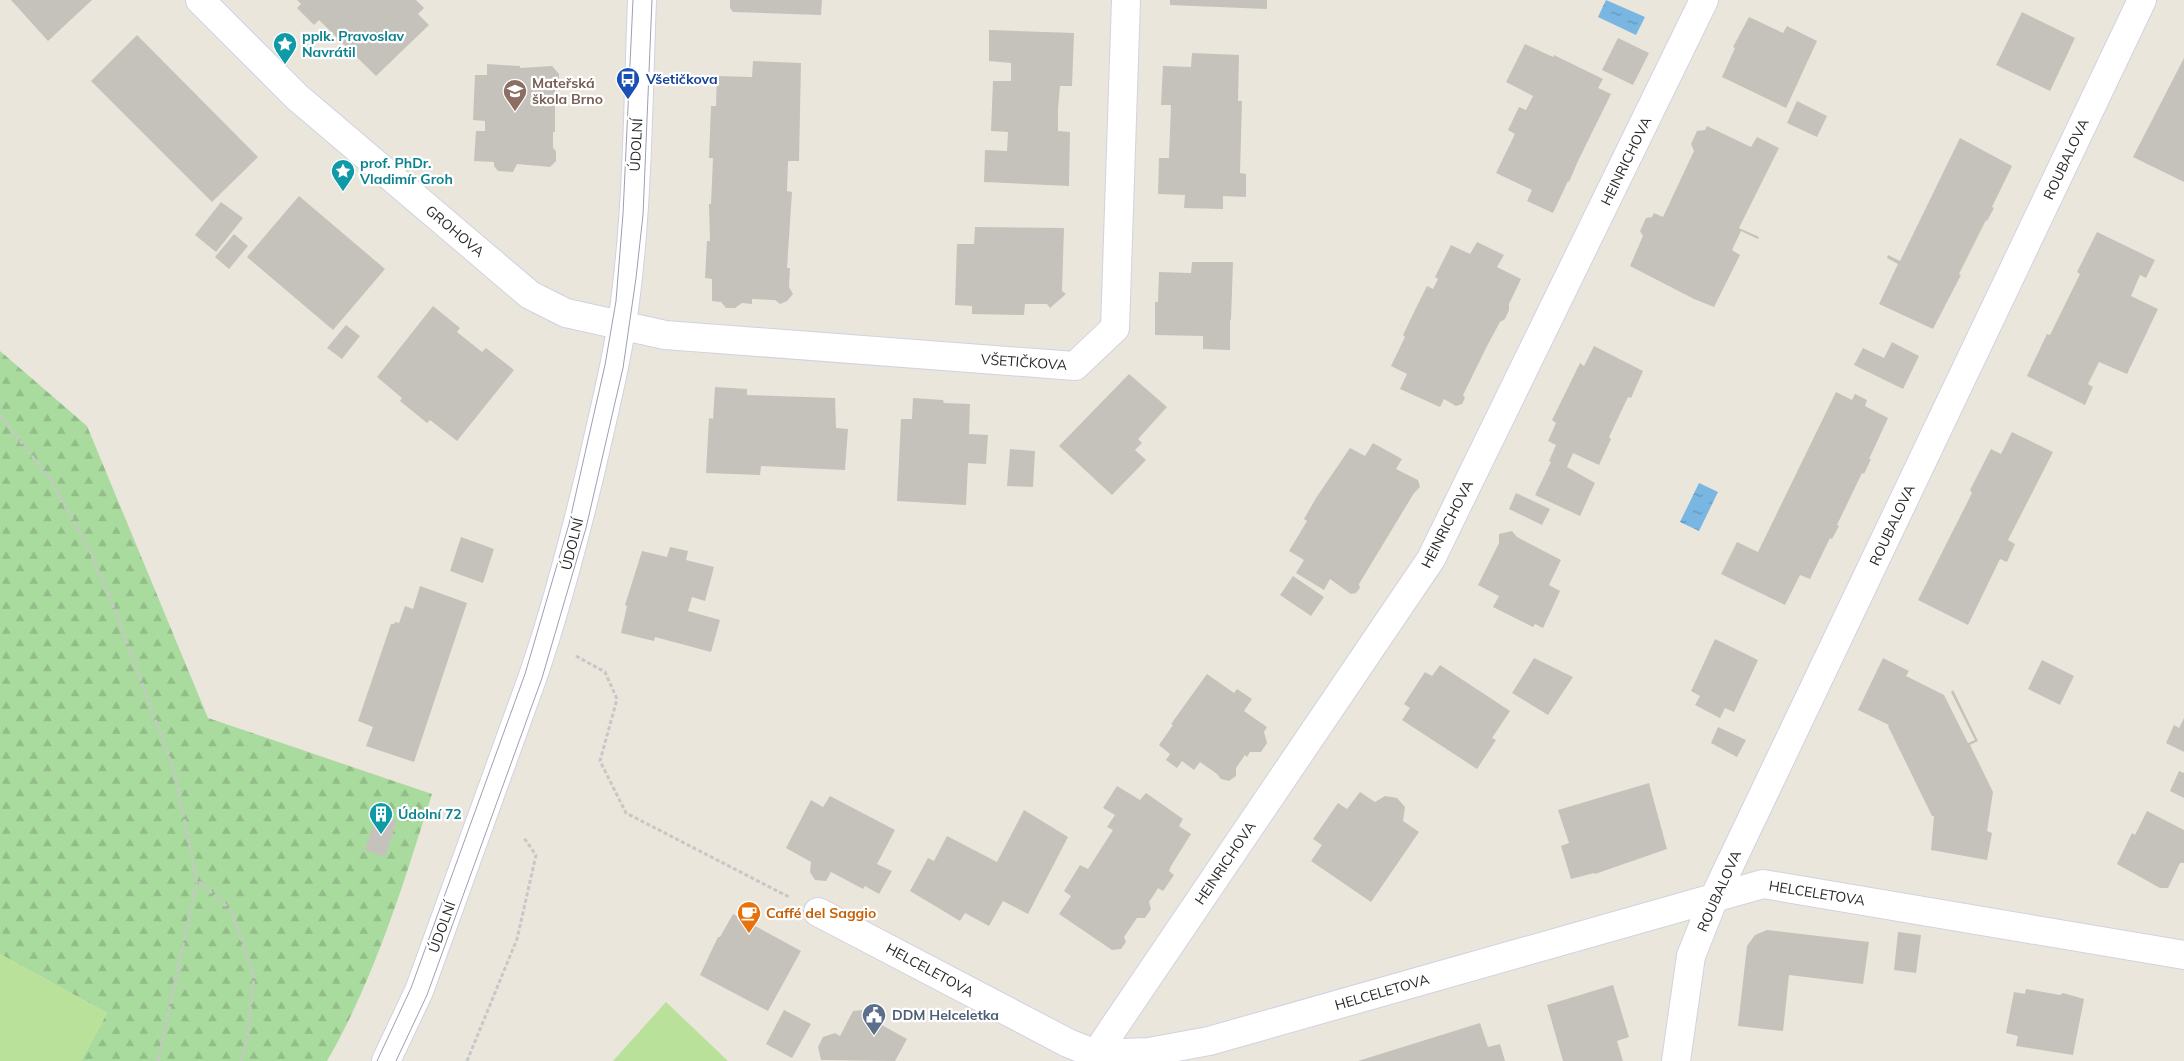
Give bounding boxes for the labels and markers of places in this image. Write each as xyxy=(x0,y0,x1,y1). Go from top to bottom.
place label: pplk. Pravoslav Navrátil xyxy=(302,27,404,61)
place icon: pplk. Pravoslav Navrátil xyxy=(272,31,298,65)
bus stop icon: Všetičkova xyxy=(615,66,641,100)
place label: Všetičkova xyxy=(645,70,718,88)
place label: Mateřská škola Brno xyxy=(532,74,603,108)
school or university icon: Mateřská škola Brno xyxy=(502,78,528,112)
place label: prof. PhDr. Vladimír Groh xyxy=(359,154,453,188)
place icon: prof. PhDr. Vladimír Groh xyxy=(330,158,356,192)
building icon: Údolní 72 xyxy=(368,801,394,835)
place label: Údolní 72 xyxy=(398,805,462,823)
cafe icon: Caffé del Saggio xyxy=(736,900,762,934)
place label: Caffé del Saggio xyxy=(766,904,876,922)
public building icon: DDM Helceletka xyxy=(861,1002,887,1036)
place label: DDM Helceletka xyxy=(892,1006,999,1024)

